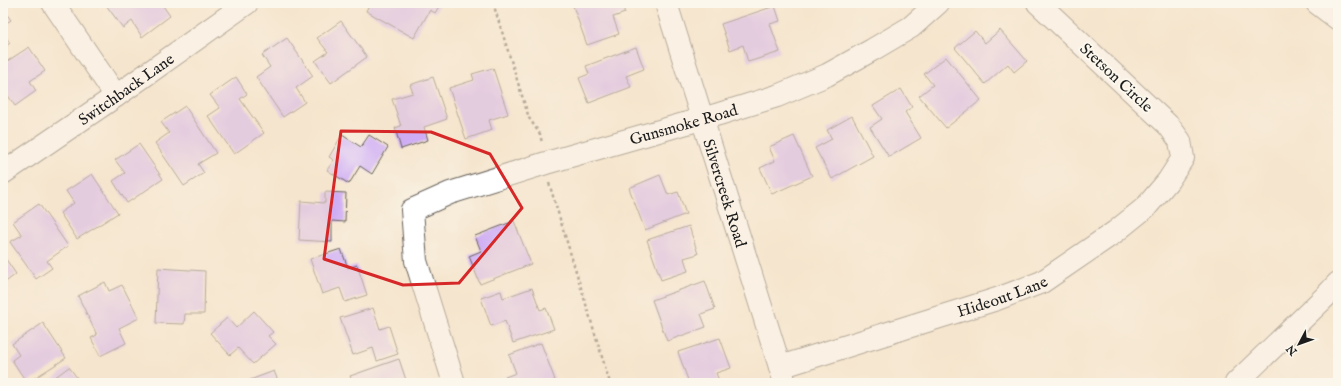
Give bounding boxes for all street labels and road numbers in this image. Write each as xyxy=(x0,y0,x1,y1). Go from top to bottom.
street label: Stetson Circle xyxy=(1075,40,1156,117)
street label: Switchback Lane xyxy=(75,50,179,131)
street label: Gunsmoke Road xyxy=(628,101,741,151)
street label: Silvercreek Road xyxy=(697,137,750,251)
street label: Hideout Lane xyxy=(955,273,1052,323)

